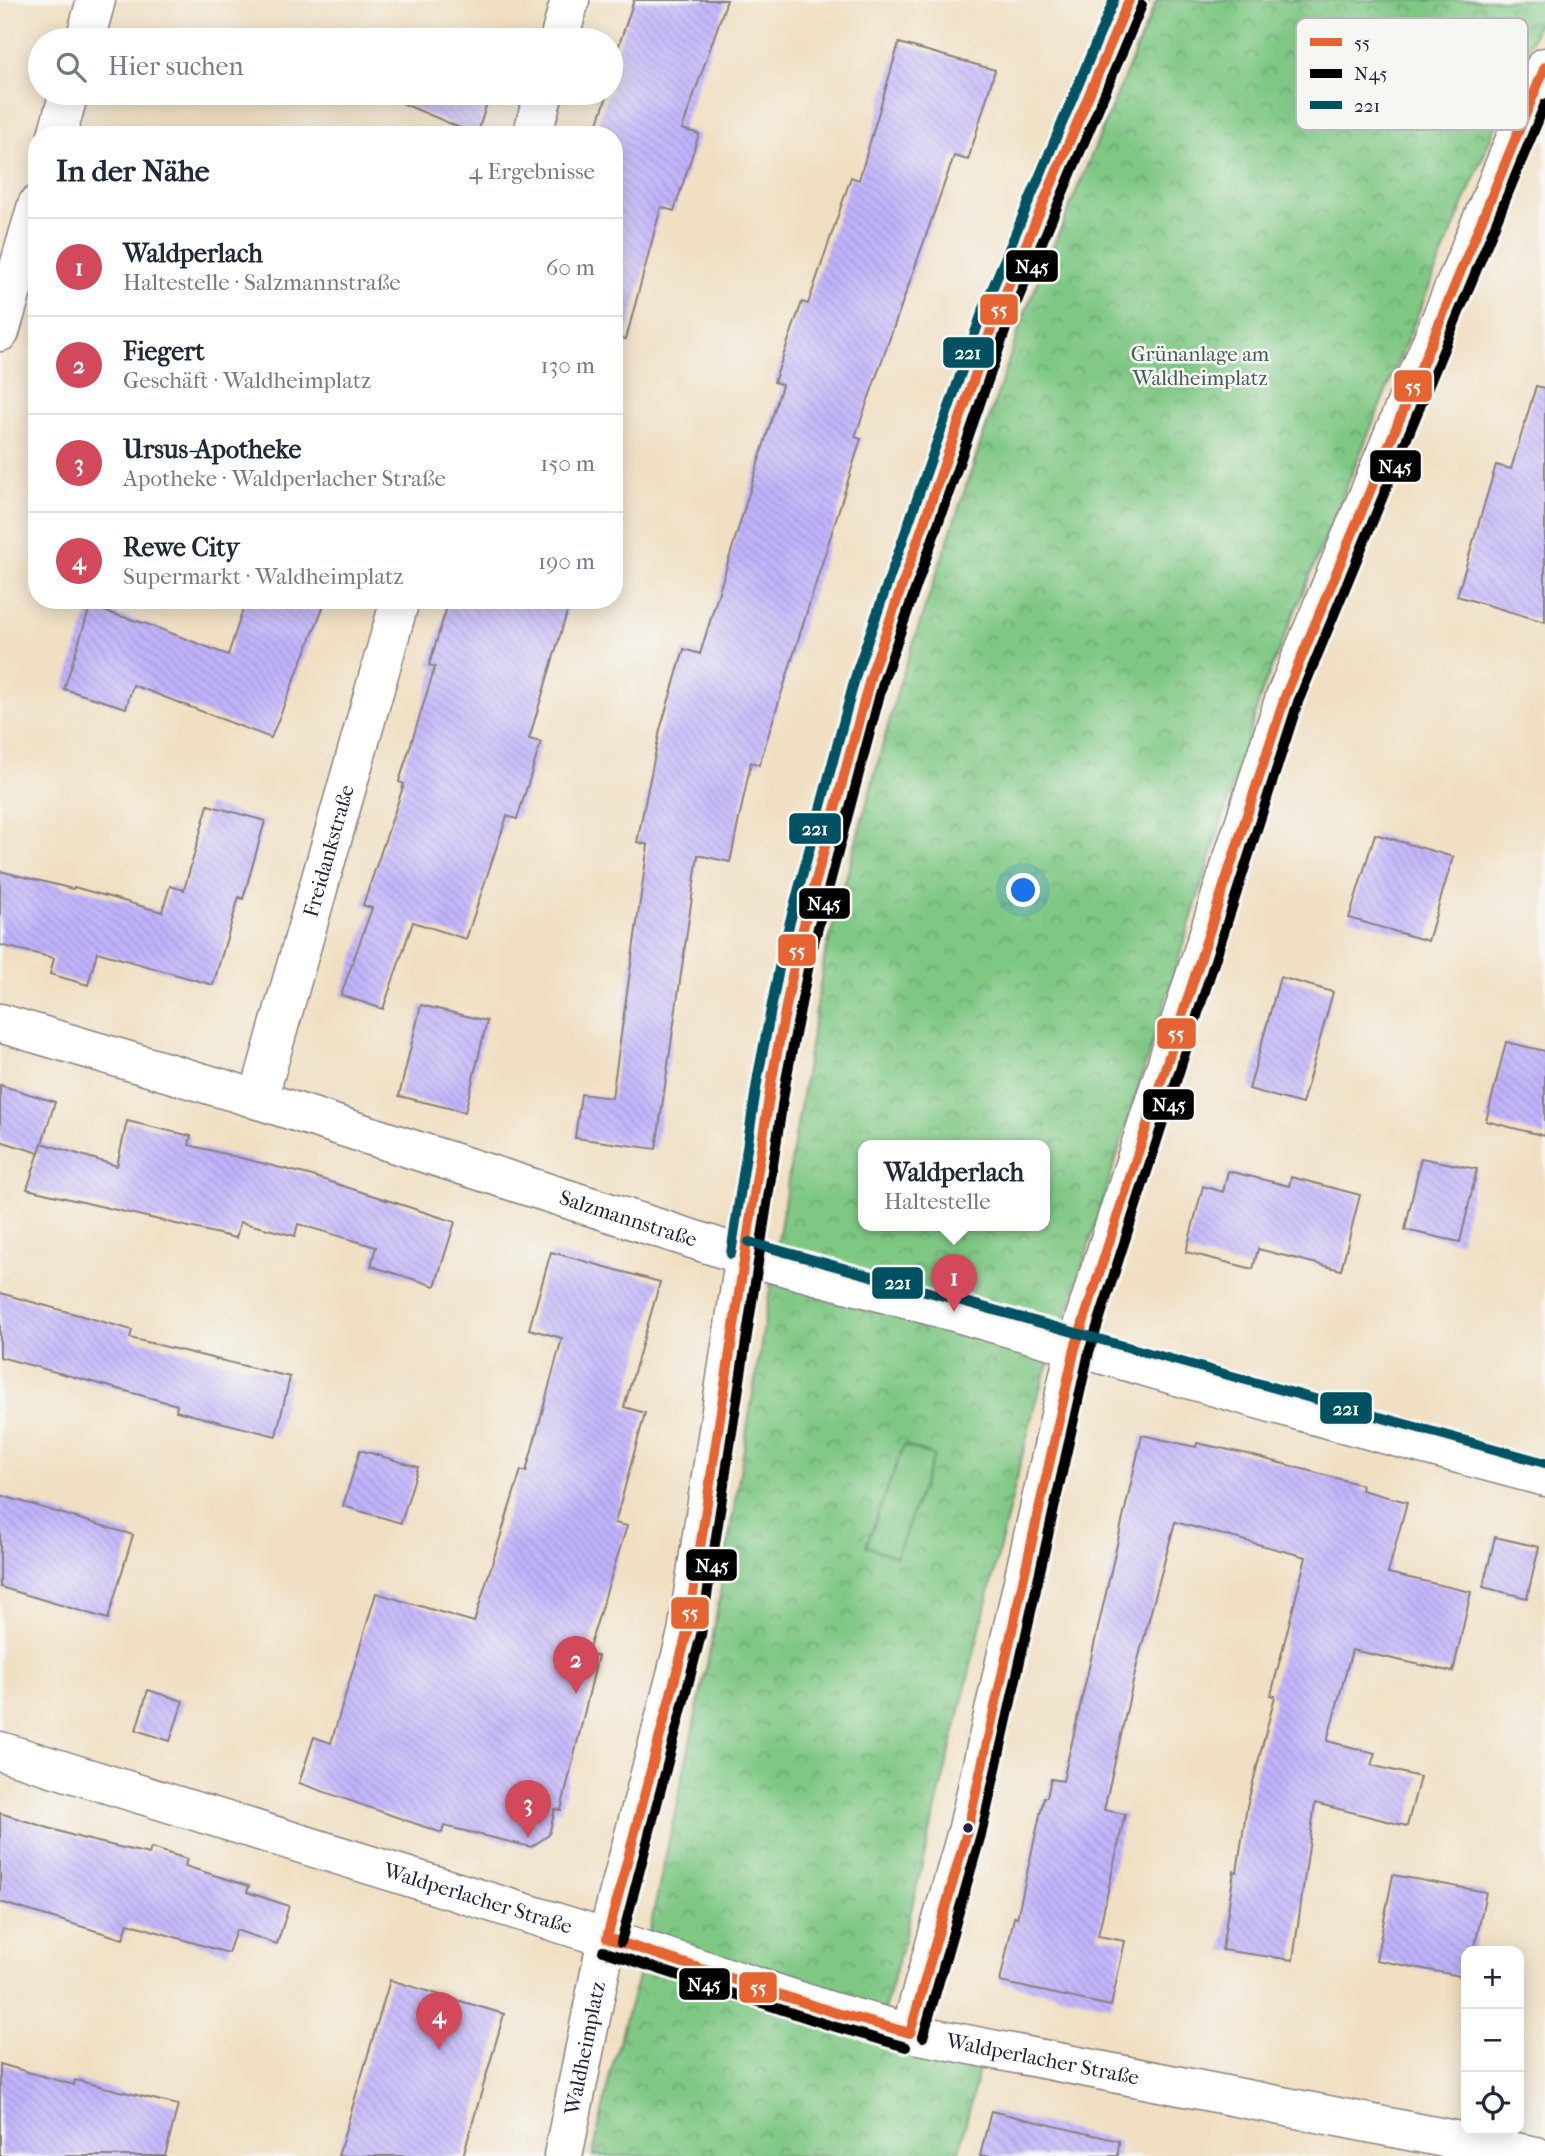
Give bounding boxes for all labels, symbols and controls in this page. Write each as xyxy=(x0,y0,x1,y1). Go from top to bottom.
legend xyxy=(1296,18,1528,130)
search box xyxy=(28,28,623,105)
text: 55 xyxy=(1354,32,1370,54)
icon: search xyxy=(52,48,90,86)
text: Hier suchen xyxy=(108,51,244,82)
text: N45 xyxy=(1354,63,1387,85)
text: 221 xyxy=(1354,95,1380,117)
text: In der Nähe xyxy=(56,154,210,189)
text: 4 Ergebnisse xyxy=(469,158,595,185)
text: Waldperlach xyxy=(123,238,263,269)
line badge: N45 xyxy=(1005,249,1059,283)
text: 1 xyxy=(75,254,83,281)
text: 60 m xyxy=(546,254,595,281)
text: N45 xyxy=(1015,256,1049,278)
text: Haltestelle · Salzmannstraße xyxy=(123,269,401,296)
line badge: 55 xyxy=(979,293,1019,326)
text: 55 xyxy=(991,299,1007,321)
text: Fiegert xyxy=(123,336,205,367)
line badge: 221 xyxy=(942,336,995,369)
text: 221 xyxy=(955,342,981,364)
park label: Grünanlage am Waldheimplatz xyxy=(1131,342,1270,390)
text: 2 xyxy=(73,352,85,379)
text: 130 m xyxy=(541,352,595,379)
text: Geschäft · Waldheimplatz xyxy=(123,367,371,394)
line badge: 55 xyxy=(1393,369,1433,403)
text: 55 xyxy=(1405,376,1421,398)
text: Ursus-Apotheke xyxy=(123,434,301,465)
line badge: N45 xyxy=(1369,449,1422,483)
text: 3 xyxy=(74,450,84,477)
text: 150 m xyxy=(540,450,595,477)
text: N45 xyxy=(1378,456,1412,478)
text: Apotheke · Waldperlacher Straße xyxy=(123,465,446,492)
text: Rewe City xyxy=(123,532,239,563)
text: 4 xyxy=(72,548,86,575)
text: 190 m xyxy=(538,548,595,575)
text: Supermarkt · Waldheimplatz xyxy=(123,563,403,590)
street label: Freidankstraße xyxy=(299,782,359,920)
line badge: 221 xyxy=(788,812,842,845)
text: 221 xyxy=(802,818,828,840)
your location xyxy=(1006,873,1040,907)
line badge: N45 xyxy=(798,887,851,920)
text: N45 xyxy=(807,893,841,915)
line badge: 55 xyxy=(777,933,817,967)
text: 55 xyxy=(789,940,805,962)
line badge: 55 xyxy=(1156,1017,1197,1050)
text: 55 xyxy=(1168,1023,1184,1045)
line badge: N45 xyxy=(1142,1088,1195,1121)
text: N45 xyxy=(1152,1094,1186,1116)
popup xyxy=(858,1140,1050,1231)
text: Waldperlach xyxy=(884,1157,1024,1188)
street label: Salzmannstraße xyxy=(556,1185,700,1252)
text: Haltestelle xyxy=(884,1188,991,1215)
pin: 1 xyxy=(931,1254,977,1312)
line badge: 221 xyxy=(871,1266,924,1300)
text: 221 xyxy=(885,1272,911,1294)
line badge: 221 xyxy=(1319,1391,1373,1425)
text: 221 xyxy=(1333,1398,1359,1420)
line badge: N45 xyxy=(685,1548,738,1582)
text: N45 xyxy=(695,1555,729,1577)
line badge: 55 xyxy=(670,1596,710,1630)
text: 55 xyxy=(682,1602,698,1624)
pin: 2 xyxy=(553,1636,599,1694)
pin: 3 xyxy=(505,1780,551,1838)
unlabelled marker xyxy=(961,1821,975,1835)
street label: Waldperlacher Straße xyxy=(380,1858,575,1938)
map controls xyxy=(1461,1946,1524,2135)
button: + xyxy=(1461,1946,1524,2009)
line badge: N45 xyxy=(678,1967,731,2001)
line badge: 55 xyxy=(738,1971,778,2004)
text: N45 xyxy=(687,1974,721,1996)
text: 55 xyxy=(750,1977,766,1999)
street label: Waldheimplatz xyxy=(559,1979,610,2118)
pin: 4 xyxy=(416,1992,462,2050)
button: − xyxy=(1461,2009,1524,2072)
street label: Waldperlacher Straße xyxy=(943,2028,1141,2090)
button: locate xyxy=(1461,2072,1524,2135)

